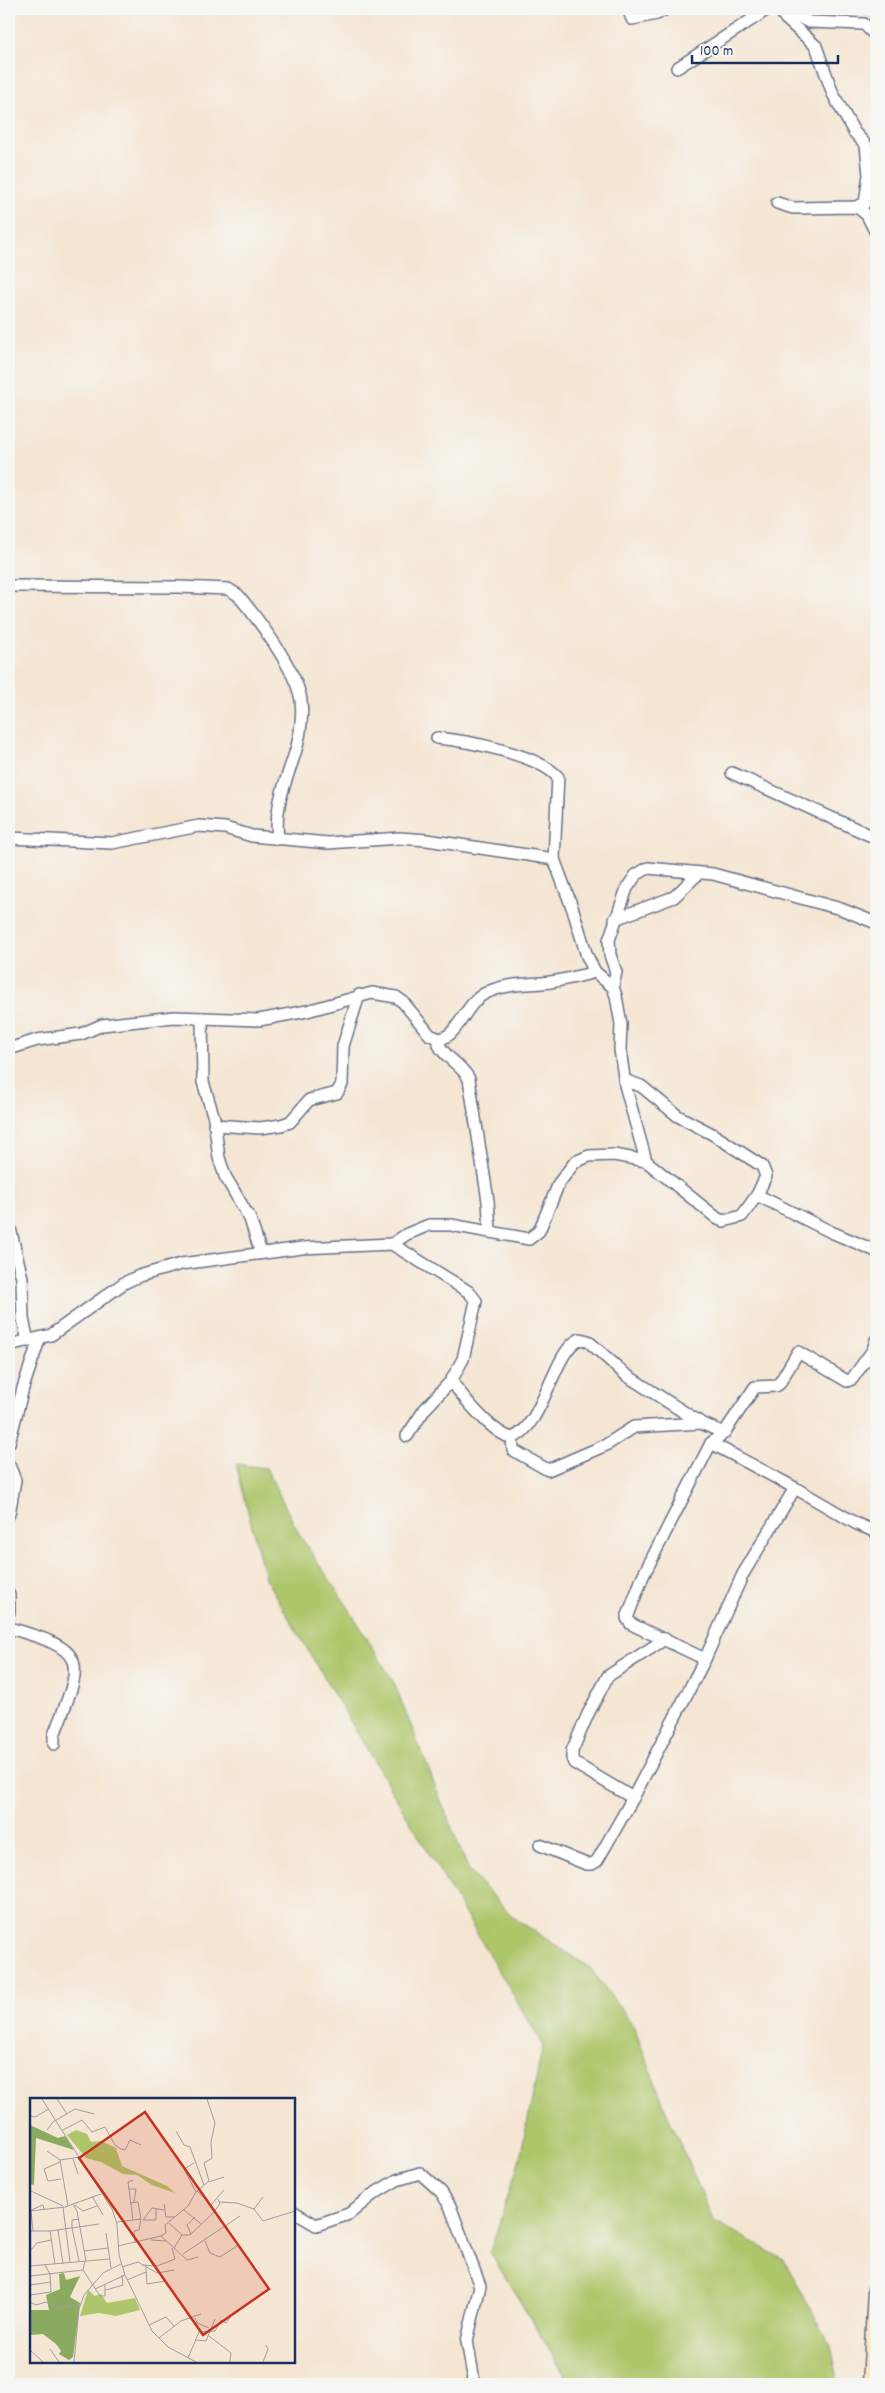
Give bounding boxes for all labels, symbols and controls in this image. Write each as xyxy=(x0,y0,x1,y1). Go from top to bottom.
scale bar xyxy=(692,32,839,64)
text: 100 m xyxy=(700,41,733,63)
inset map xyxy=(30,2098,295,2363)

